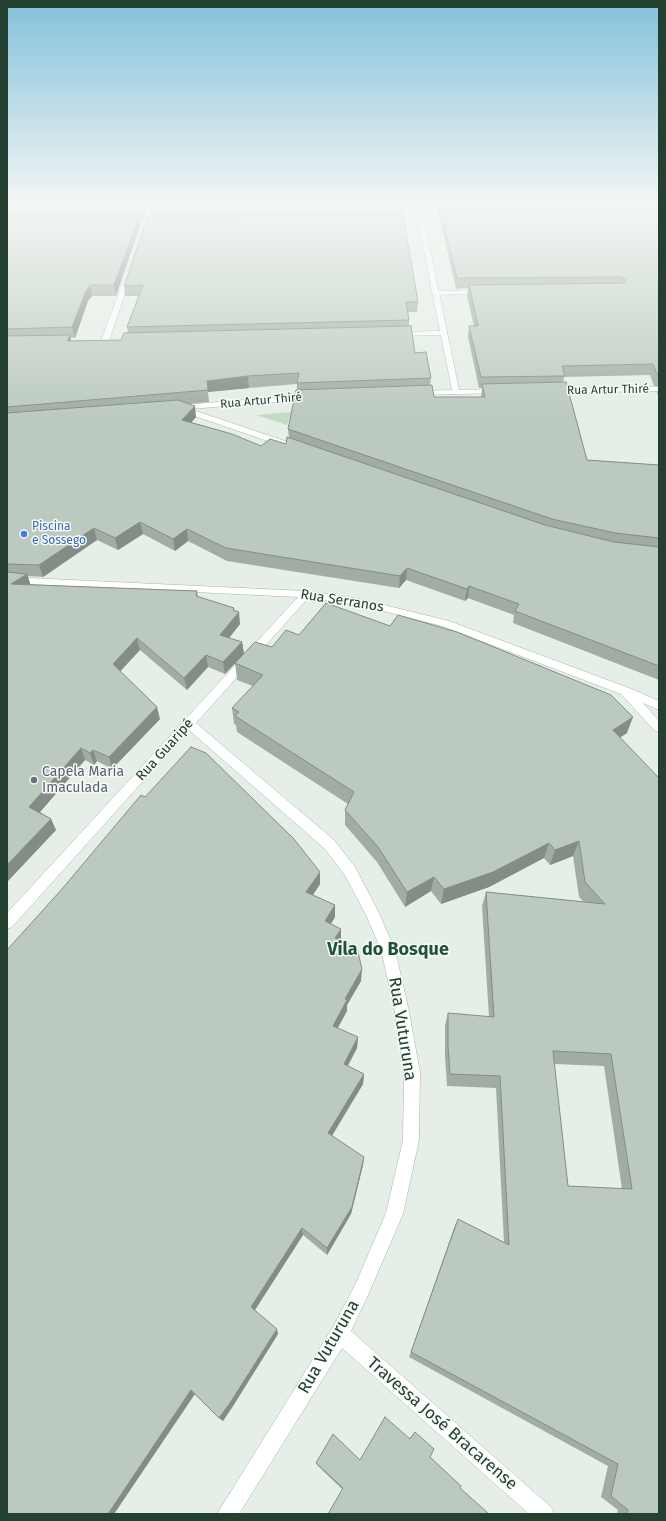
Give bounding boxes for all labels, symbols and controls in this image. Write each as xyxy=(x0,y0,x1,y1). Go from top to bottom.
street label: Rua Artur Thiré xyxy=(567,382,649,398)
street label: Rua Artur Thiré xyxy=(220,390,302,412)
place label: Piscina e Sossego xyxy=(32,520,86,548)
marker: Piscina e Sossego xyxy=(19,529,29,539)
street label: Rua Serranos xyxy=(299,586,385,616)
street label: Rua Guaripé xyxy=(133,715,197,785)
place label: Capela Maria Imaculada xyxy=(42,764,124,796)
marker: Capela Maria Imaculada xyxy=(29,775,39,785)
district label: Vila do Bosque xyxy=(327,939,449,961)
street label: Rua Vuturuna xyxy=(384,976,420,1082)
street label: Rua Vuturuna xyxy=(294,1297,364,1397)
street label: Travessa José Bracarense xyxy=(363,1353,521,1495)

